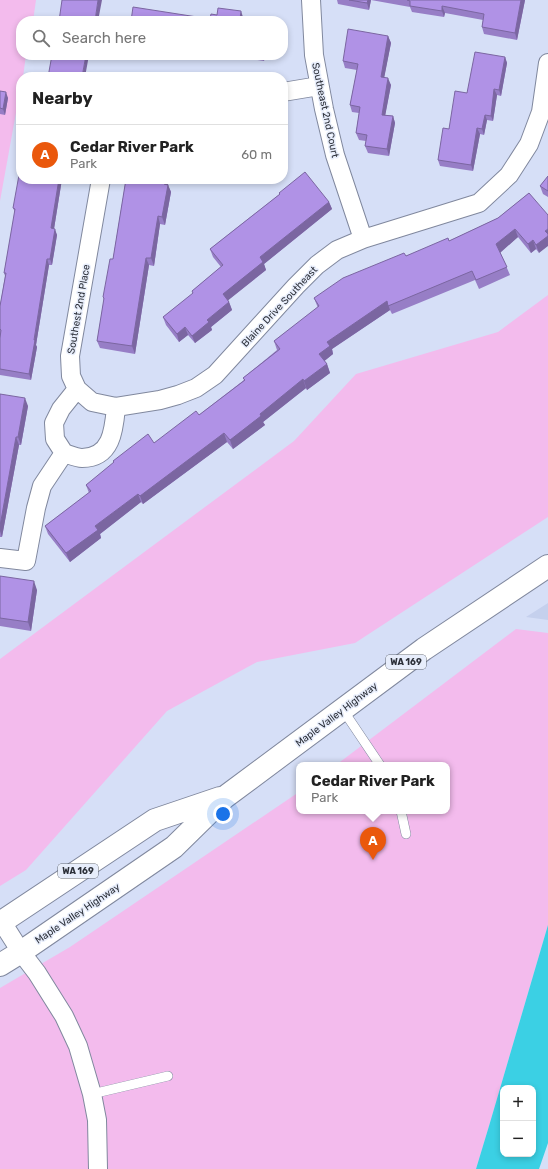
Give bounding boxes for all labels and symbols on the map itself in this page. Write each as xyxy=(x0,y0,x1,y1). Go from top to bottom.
street label: Southeast 2nd Court xyxy=(309,62,341,159)
street label: Southest 2nd Place xyxy=(65,263,93,355)
street label: Blaine Drive Southeast xyxy=(239,264,320,349)
road number: WA 169 xyxy=(386,655,426,669)
street label: Maple Valley Highway xyxy=(293,680,380,750)
your location xyxy=(213,804,233,824)
pin: A xyxy=(360,827,386,860)
road number: WA 169 xyxy=(58,864,98,878)
street label: Maple Valley Highway xyxy=(33,881,123,947)

